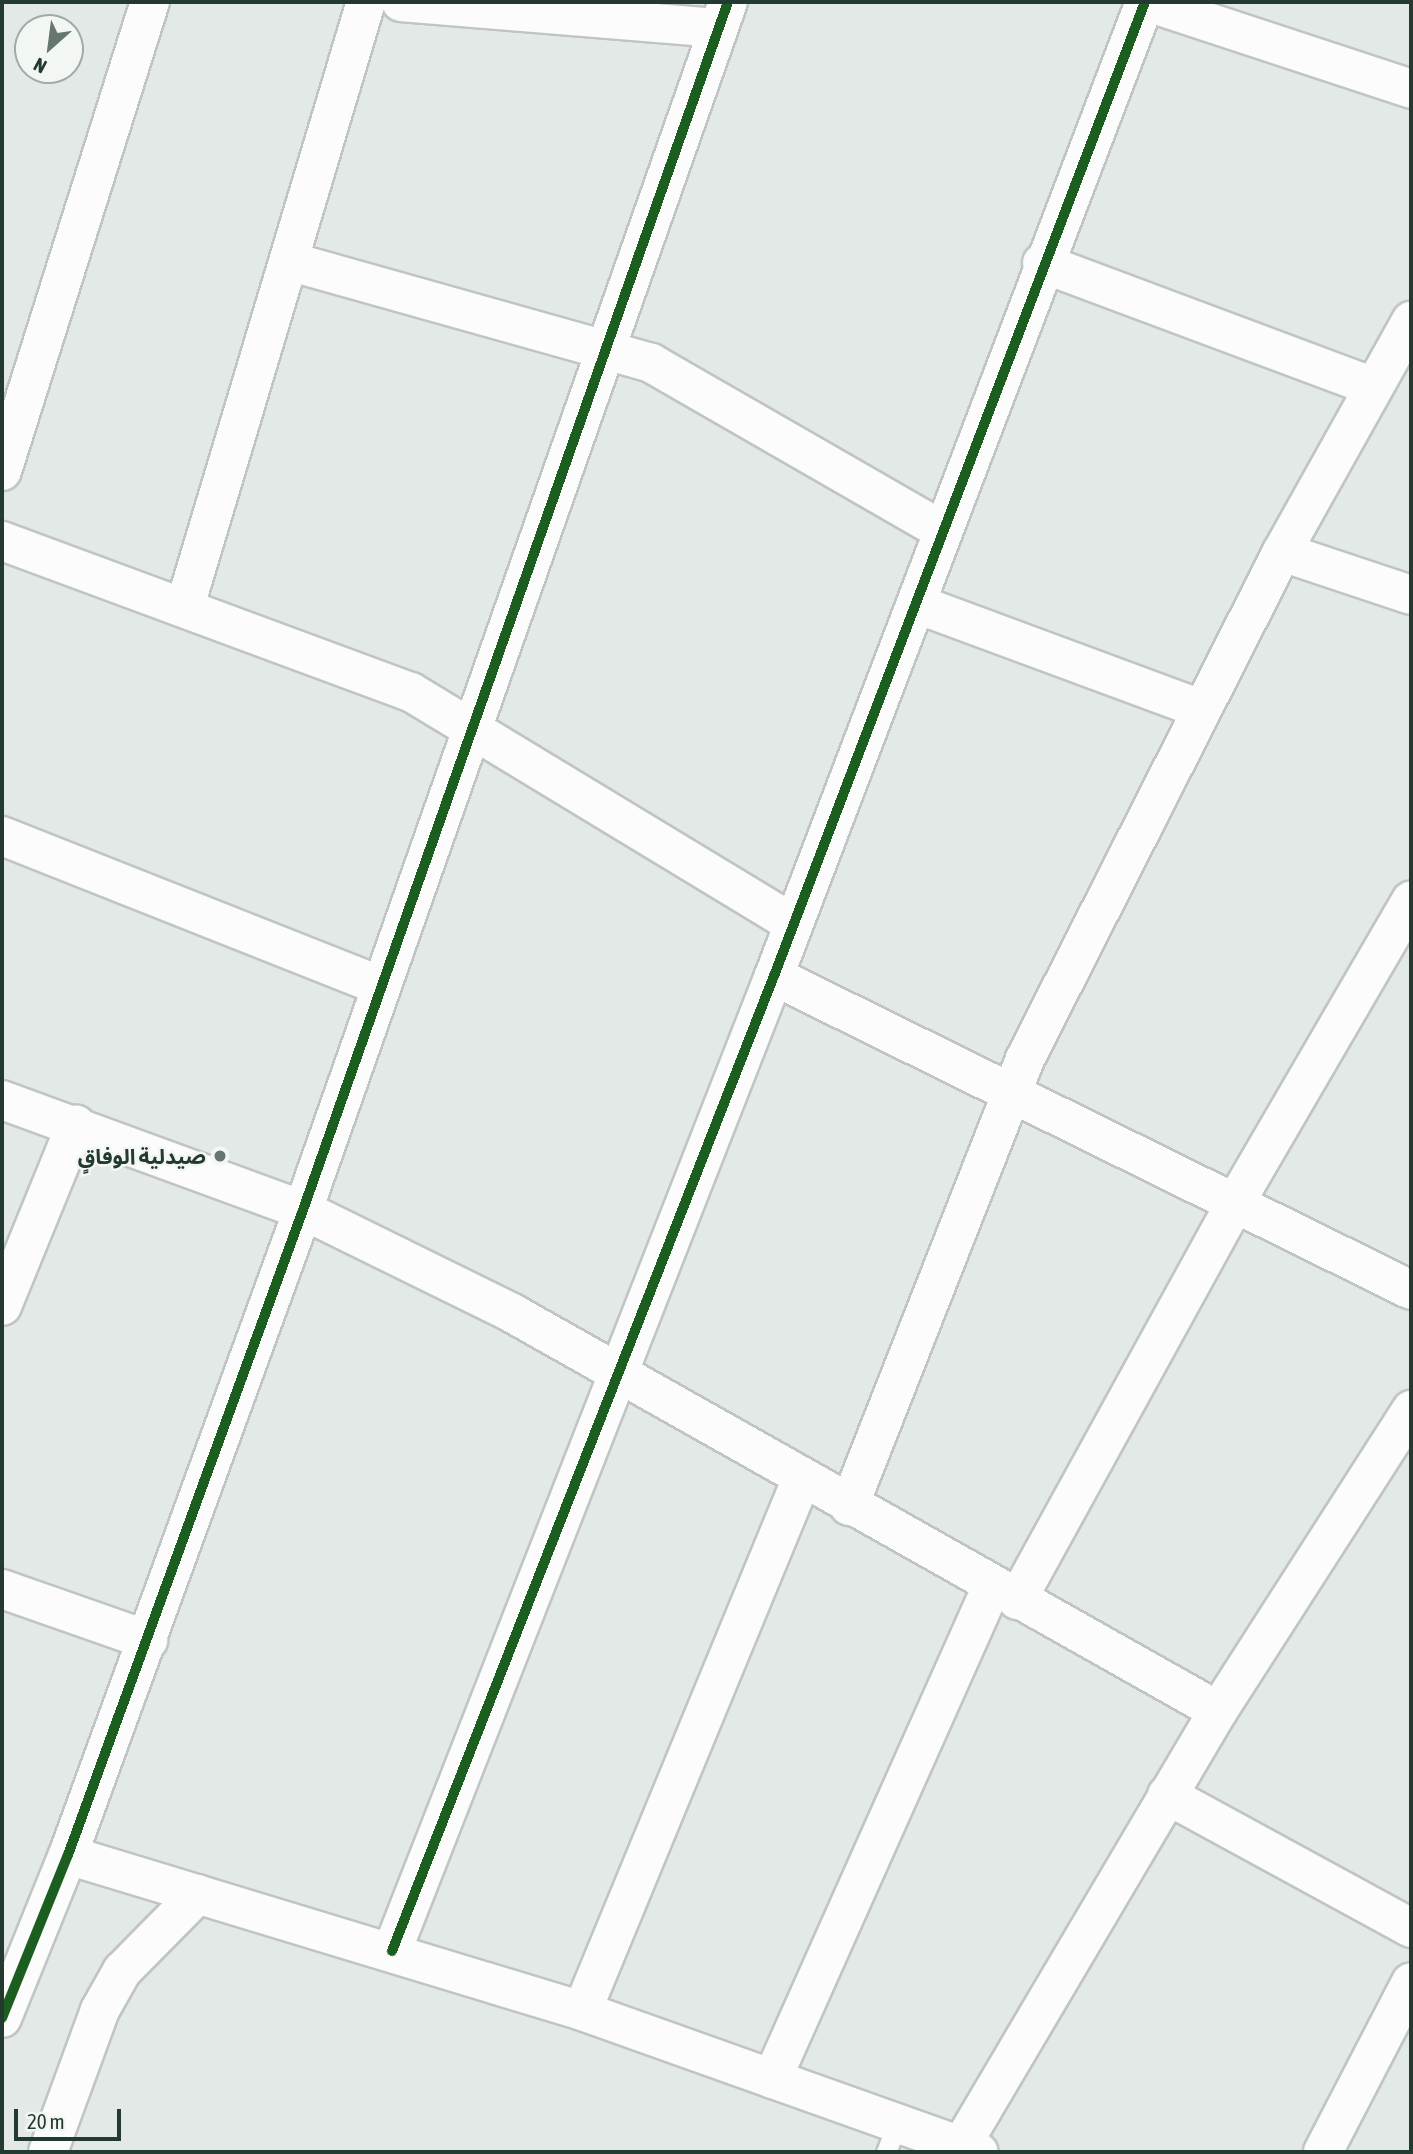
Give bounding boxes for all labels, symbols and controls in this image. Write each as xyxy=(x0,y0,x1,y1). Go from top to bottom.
north arrow xyxy=(14,14,84,84)
text: N xyxy=(30,53,50,78)
place label: صيدلية الوفاقٍ xyxy=(78,1143,206,1169)
marker: صيدلية الوفاقٍ xyxy=(212,1148,228,1164)
scale bar xyxy=(18,2094,124,2138)
text: 20 m xyxy=(27,2109,65,2133)

